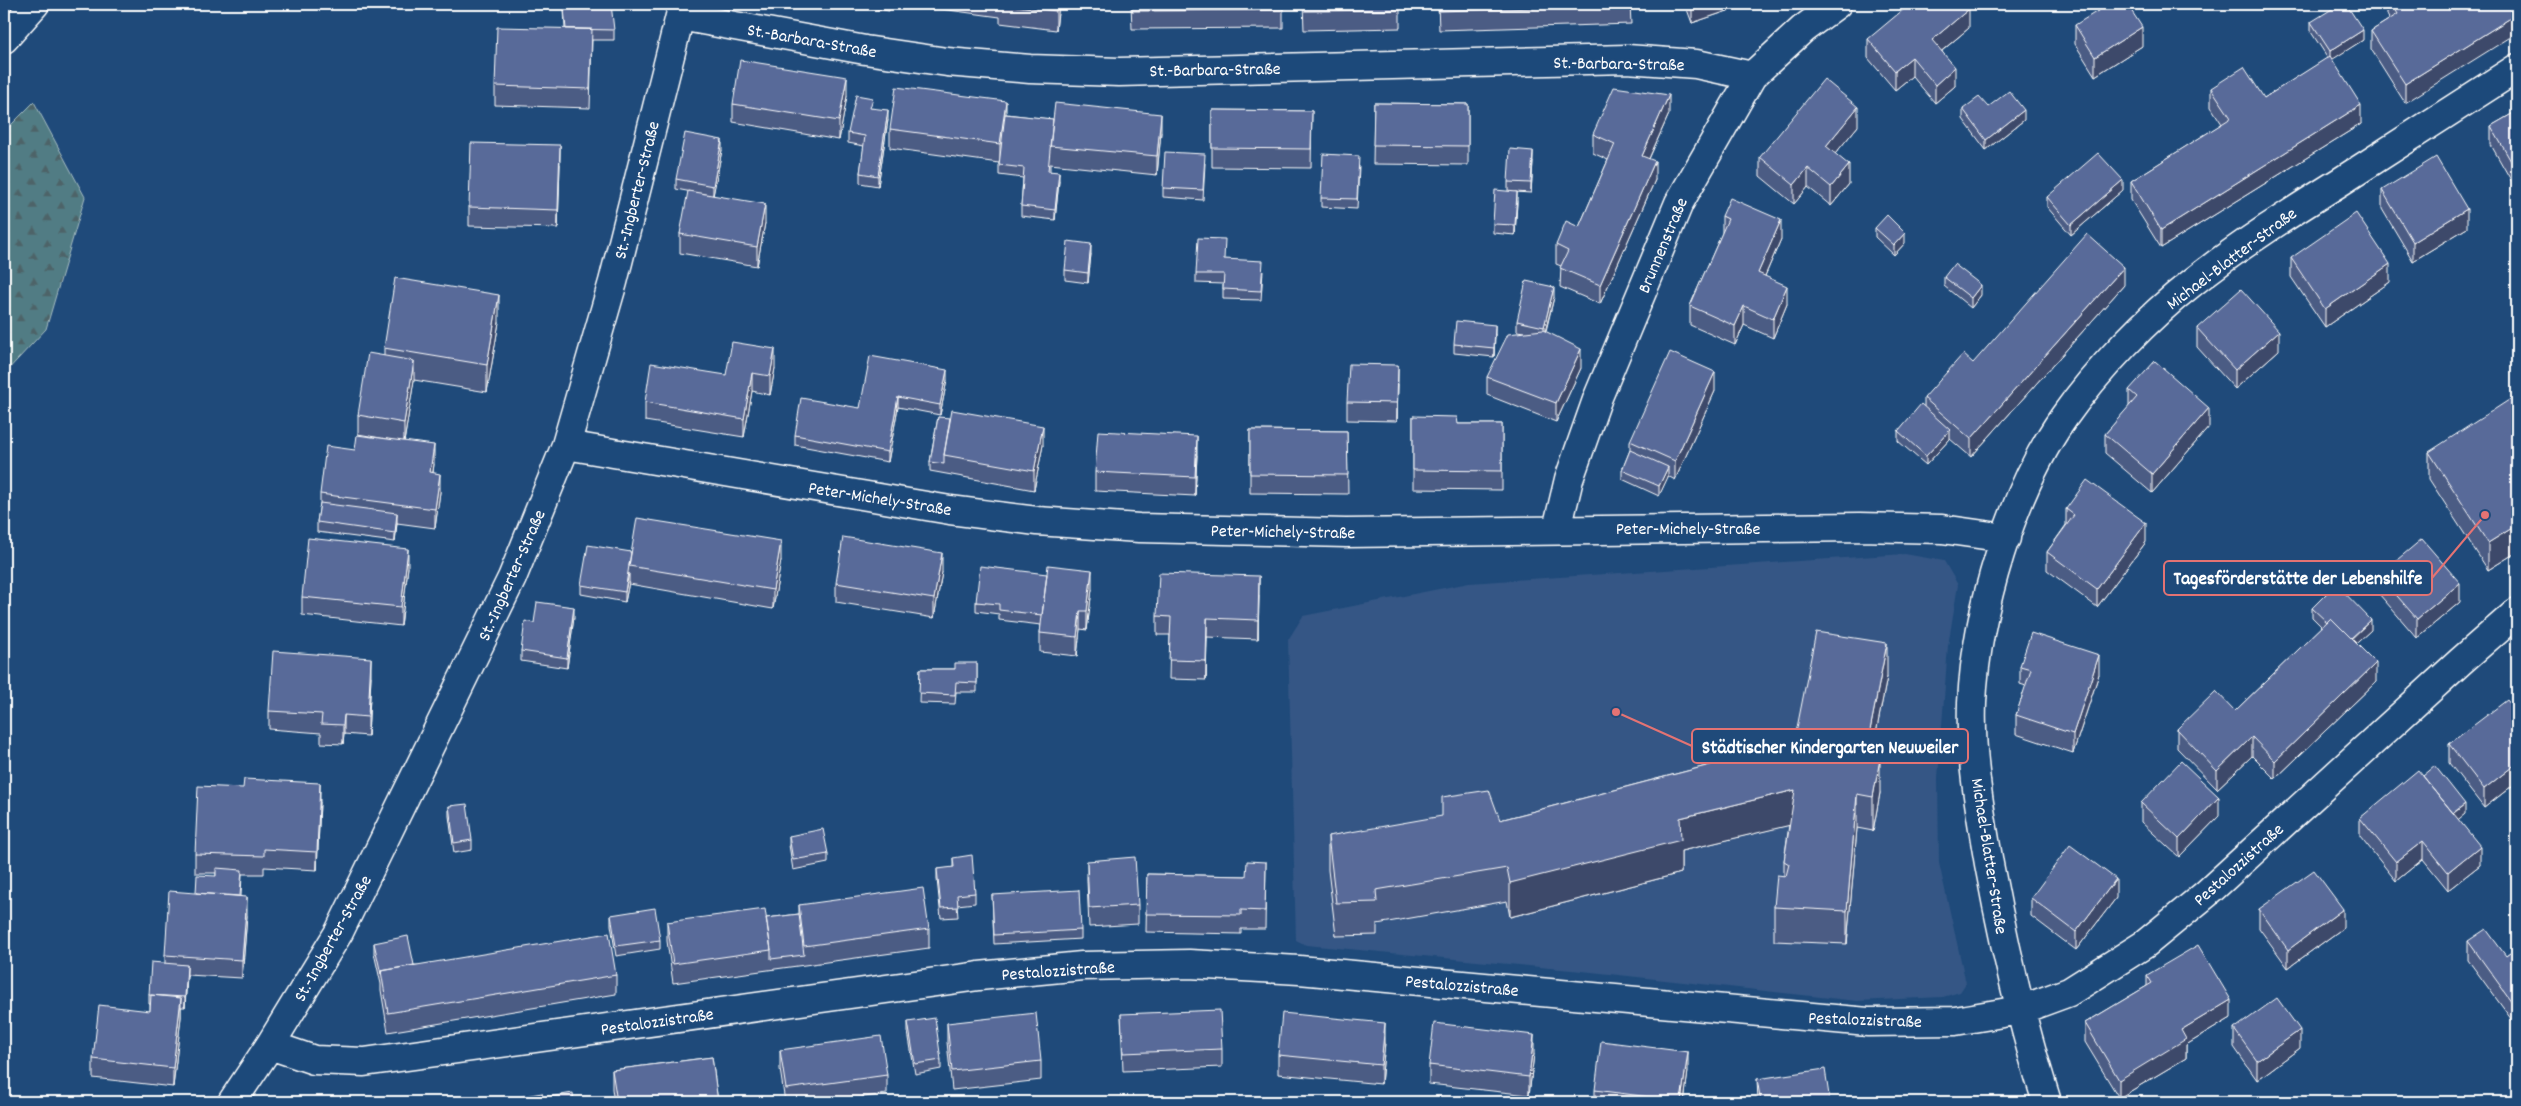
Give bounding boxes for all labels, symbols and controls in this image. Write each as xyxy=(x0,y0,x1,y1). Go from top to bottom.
street label: St.-Barbara-Straße xyxy=(745,19,878,66)
street label: St.-Barbara-Straße xyxy=(1553,52,1685,79)
street label: St.-Barbara-Straße xyxy=(1149,58,1281,85)
street label: St.-Ingberter-Straße xyxy=(609,119,668,262)
street label: Brunnenstraße xyxy=(1633,194,1696,298)
street label: Michael-Blatter-Straße xyxy=(2162,203,2303,317)
street label: Peter-Michely-Straße xyxy=(806,477,953,524)
street label: St.-Ingberter-Straße xyxy=(473,506,554,646)
street label: Peter-Michely-Straße xyxy=(1616,518,1760,543)
street label: Peter-Michely-Straße xyxy=(1210,520,1356,547)
callout: Tagesförderstätte der Lebenshilfe xyxy=(2164,561,2432,595)
text: Tagesförderstätte der Lebenshilfe xyxy=(2174,567,2422,594)
callout: Städtischer Kindergarten Neuweiler xyxy=(1692,729,1968,763)
text: Städtischer Kindergarten Neuweiler xyxy=(1702,736,1959,763)
street label: Michael-Blatter-Straße xyxy=(1963,777,2012,936)
street label: Pestalozzistraße xyxy=(2189,818,2290,913)
street label: St.-Ingberter-Straße xyxy=(289,871,379,1007)
street label: Pestalozzistraße xyxy=(1001,956,1116,989)
street label: Pestalozzistraße xyxy=(1404,970,1520,1005)
street label: Pestalozzistraße xyxy=(599,1003,716,1044)
street label: Pestalozzistraße xyxy=(1808,1007,1922,1036)

